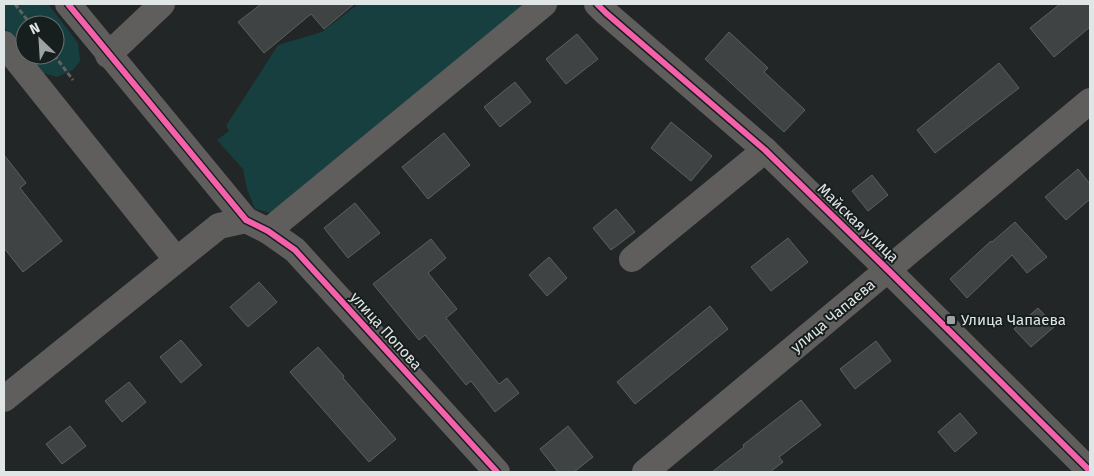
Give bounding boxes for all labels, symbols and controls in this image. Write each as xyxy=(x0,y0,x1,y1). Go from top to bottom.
north arrow xyxy=(15,15,65,65)
text: N xyxy=(27,19,43,38)
street label: Майская улица xyxy=(814,180,902,266)
street label: улица Чапаева xyxy=(787,275,879,357)
street label: улица Попова xyxy=(346,288,426,374)
place label: Улица Чапаева xyxy=(961,311,1066,329)
marker: Улица Чапаева xyxy=(945,314,957,326)

